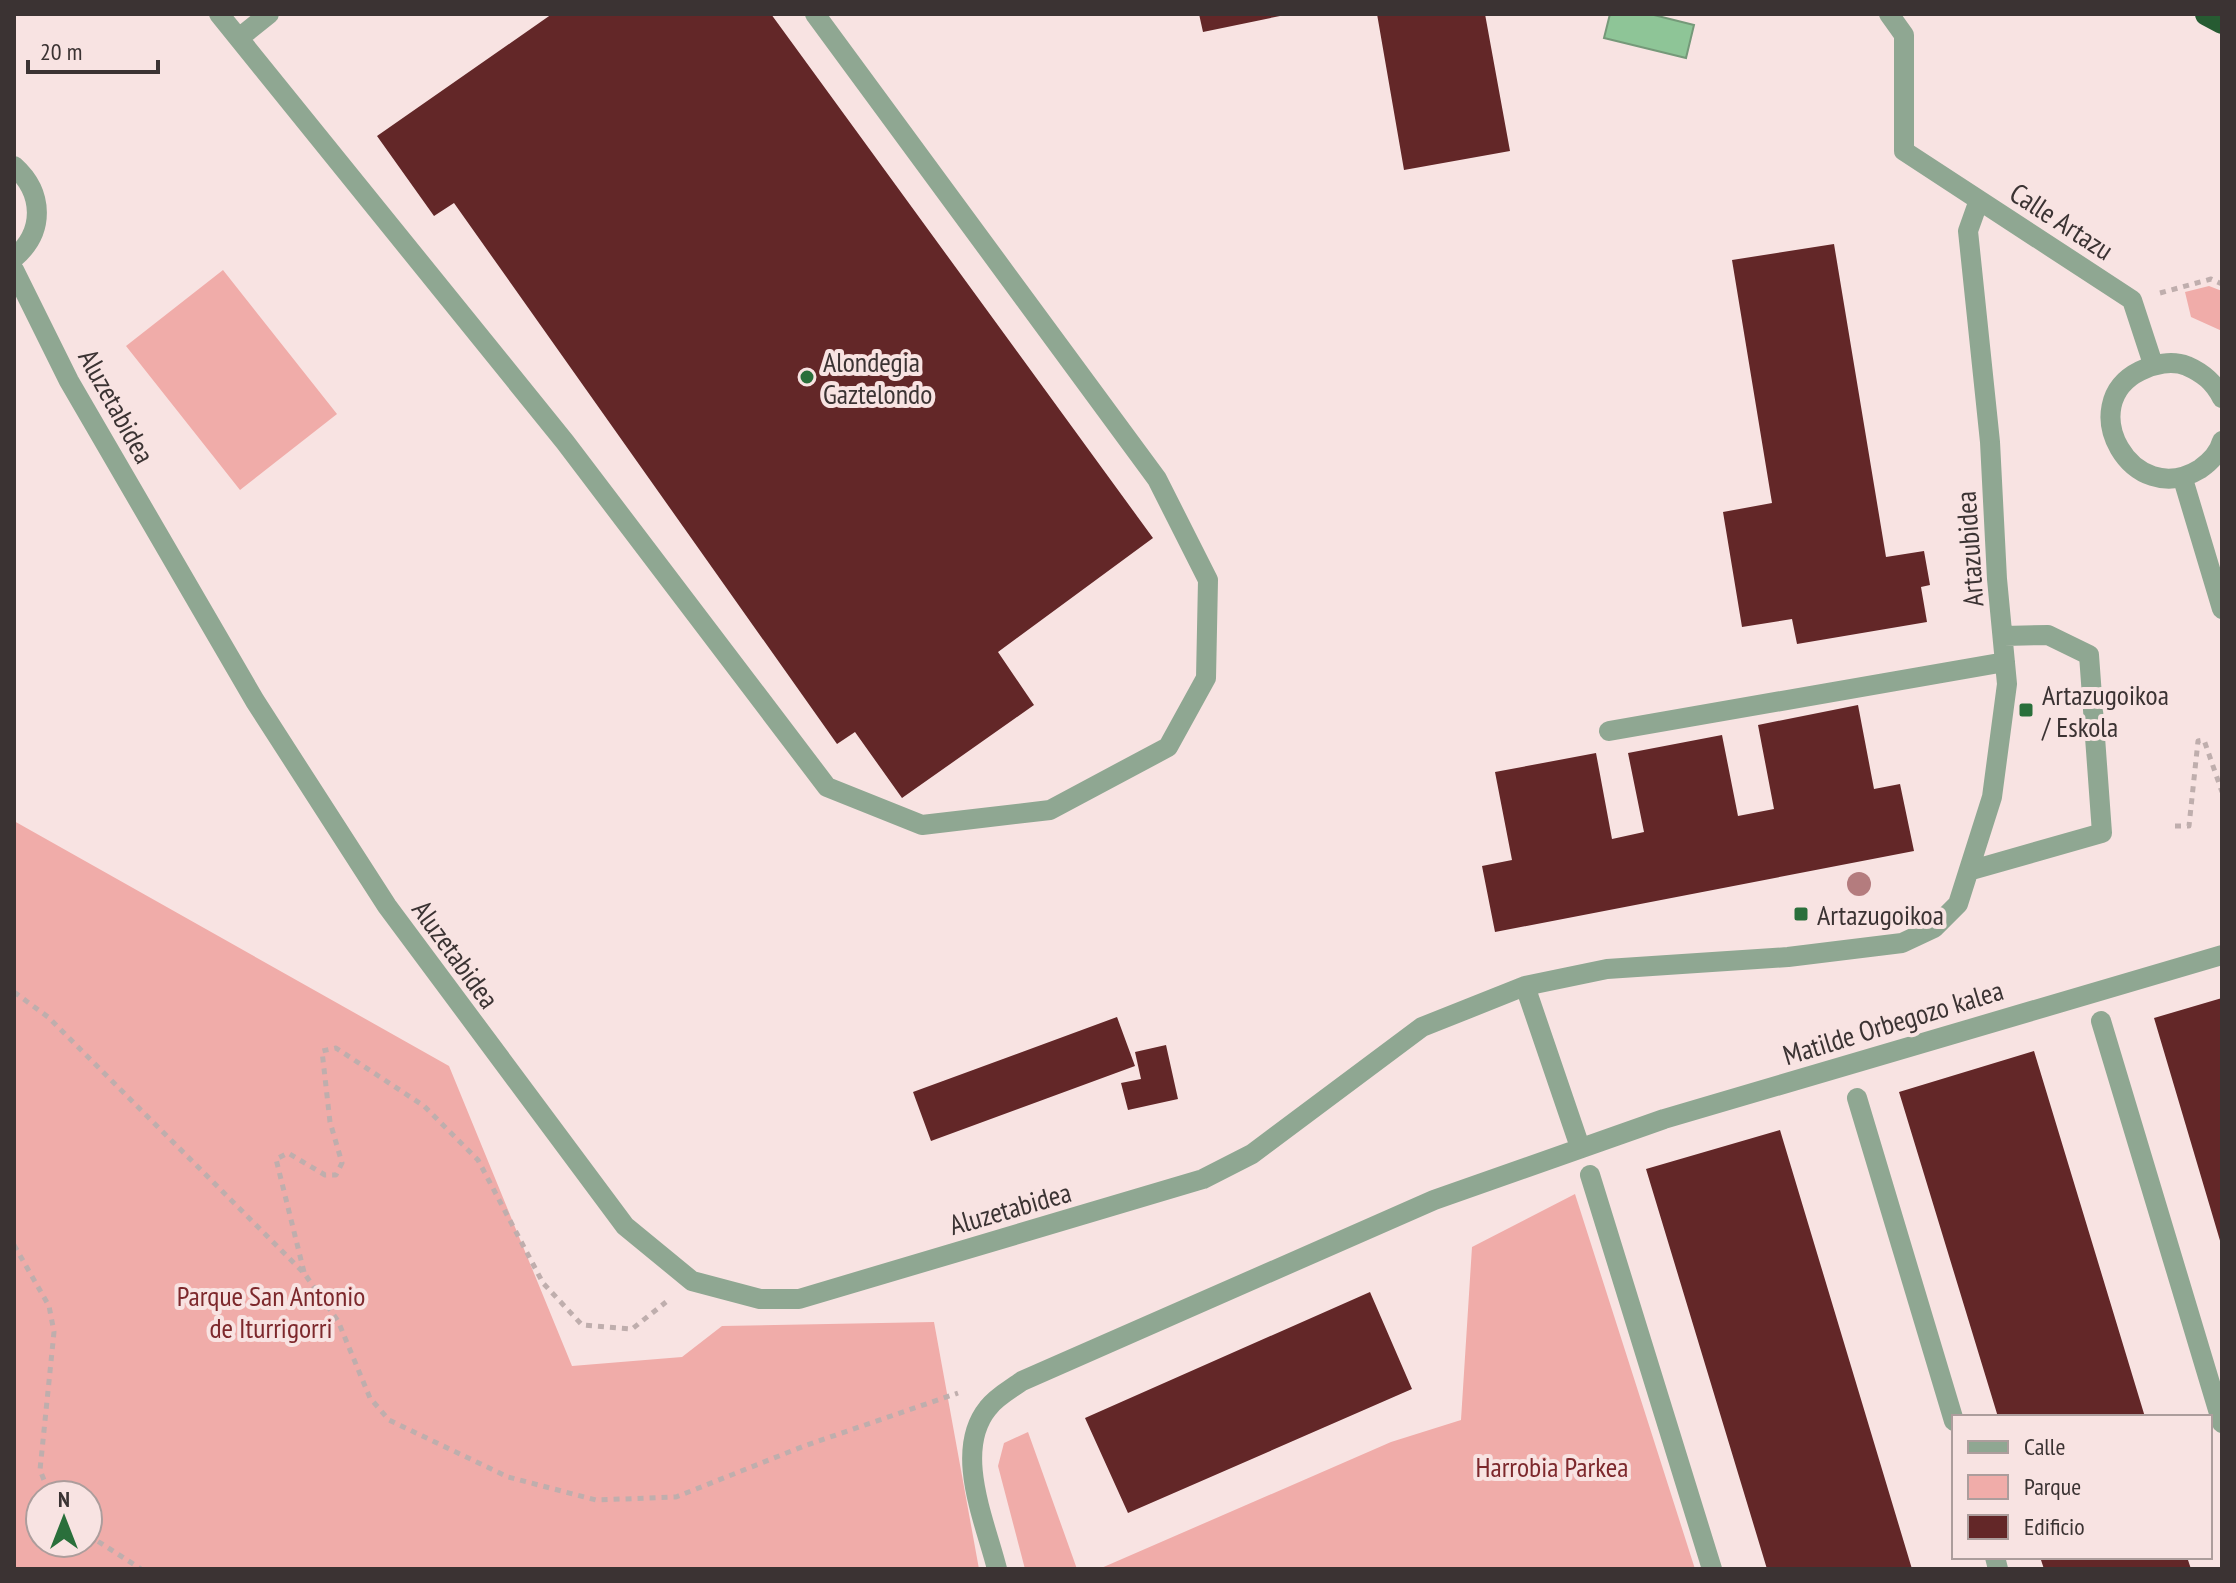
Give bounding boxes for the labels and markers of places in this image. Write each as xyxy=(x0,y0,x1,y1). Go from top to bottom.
place label: Alondegia Gaztelondo xyxy=(823,343,932,412)
marker: Alondegia Gaztelondo xyxy=(798,368,816,386)
place label: Artazugoikoa / Eskola xyxy=(2041,676,2169,745)
marker: Artazugoikoa / Eskola xyxy=(2017,701,2035,719)
place label: Artazugoikoa xyxy=(1817,896,1944,933)
marker: Artazugoikoa xyxy=(1792,905,1810,923)

